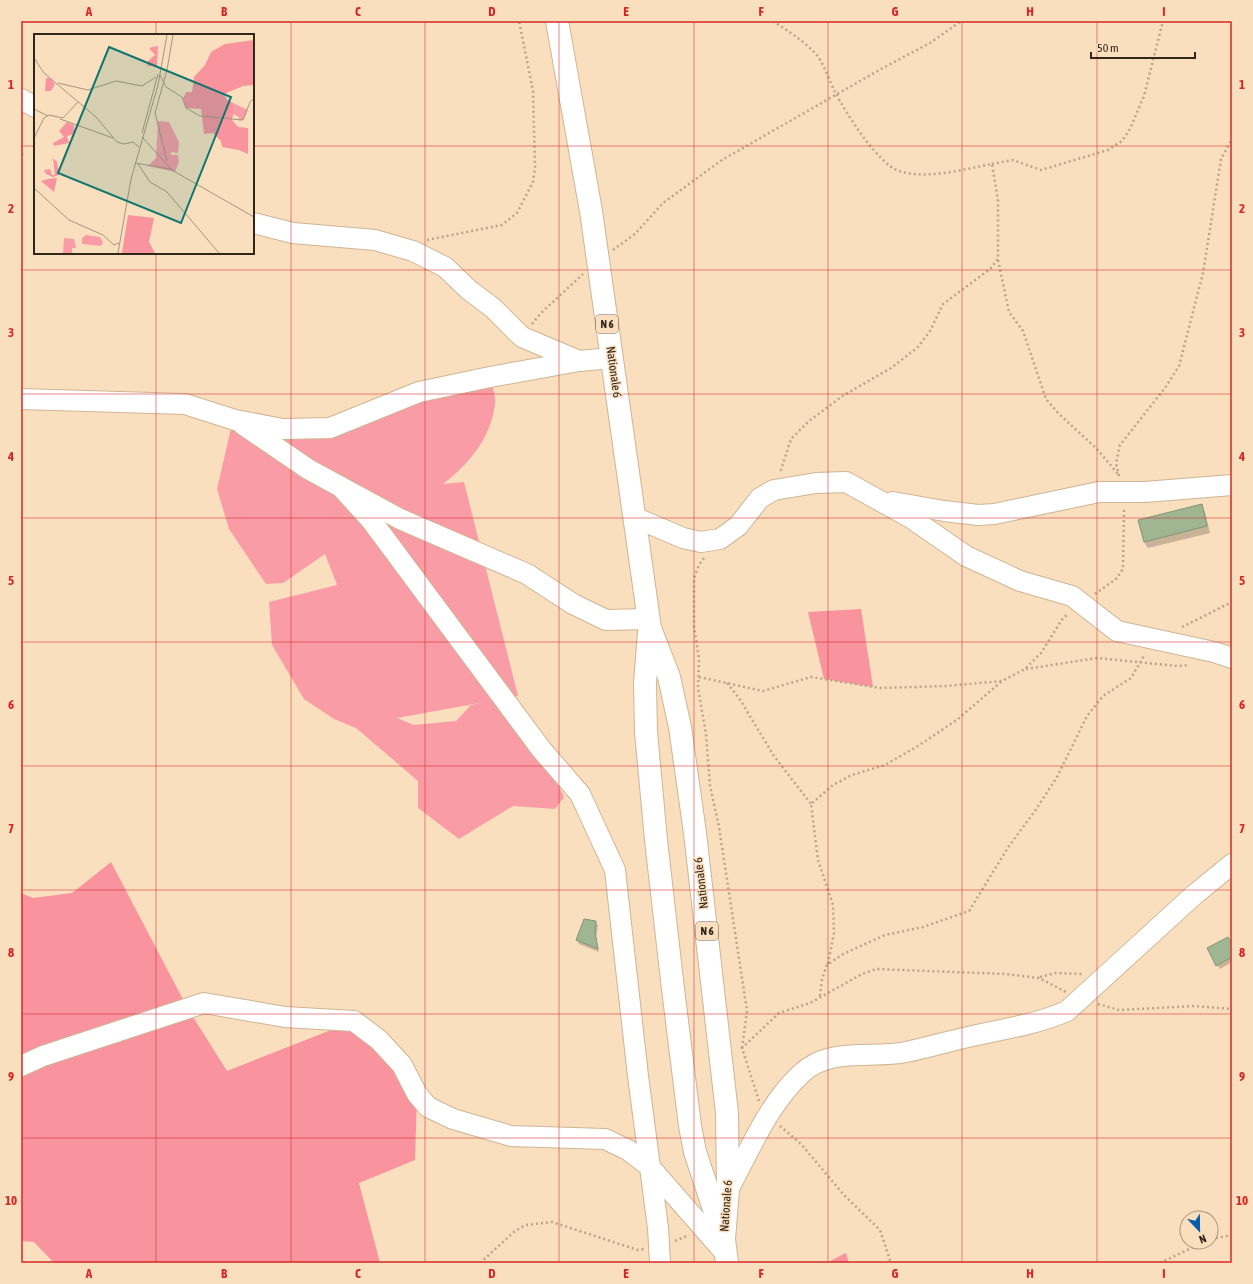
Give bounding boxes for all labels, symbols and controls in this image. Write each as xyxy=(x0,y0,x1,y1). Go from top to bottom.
text: A xyxy=(85,4,93,19)
text: B xyxy=(221,4,228,19)
text: C xyxy=(355,4,361,19)
text: D xyxy=(488,4,496,19)
text: E xyxy=(623,4,629,19)
text: F xyxy=(758,4,764,19)
text: G xyxy=(892,4,899,19)
text: H xyxy=(1026,4,1034,19)
text: I xyxy=(1162,4,1166,19)
inset map xyxy=(34,34,254,254)
scale bar xyxy=(1091,34,1195,60)
text: 50 m xyxy=(1097,41,1119,55)
text: 1 xyxy=(8,77,14,92)
text: 1 xyxy=(1239,77,1245,92)
text: 2 xyxy=(8,201,14,216)
text: 2 xyxy=(1239,201,1245,216)
road number: N 6 xyxy=(596,315,618,333)
text: 3 xyxy=(8,325,14,340)
text: 3 xyxy=(1239,325,1245,340)
street label: Nationale 6 xyxy=(603,345,625,399)
text: 4 xyxy=(7,449,14,464)
text: 4 xyxy=(1238,449,1245,464)
text: 5 xyxy=(8,573,14,588)
text: 5 xyxy=(1239,573,1245,588)
text: 6 xyxy=(8,697,14,712)
text: 6 xyxy=(1239,697,1245,712)
text: 7 xyxy=(8,821,14,836)
text: 7 xyxy=(1239,821,1245,836)
street label: Nationale 6 xyxy=(691,856,711,910)
road number: N 6 xyxy=(696,922,718,940)
text: 8 xyxy=(8,945,14,960)
text: 8 xyxy=(1239,945,1245,960)
text: 9 xyxy=(8,1069,14,1084)
text: 9 xyxy=(1239,1069,1245,1084)
street label: Nationale 6 xyxy=(717,1179,735,1232)
text: 10 xyxy=(5,1193,17,1208)
text: 10 xyxy=(1236,1193,1248,1208)
north arrow xyxy=(1179,1210,1219,1250)
text: N xyxy=(1197,1232,1208,1246)
text: A xyxy=(85,1266,93,1281)
text: B xyxy=(221,1266,228,1281)
text: C xyxy=(355,1266,361,1281)
text: D xyxy=(488,1266,496,1281)
text: E xyxy=(623,1266,629,1281)
text: F xyxy=(758,1266,764,1281)
text: G xyxy=(892,1266,899,1281)
text: H xyxy=(1026,1266,1034,1281)
text: I xyxy=(1162,1266,1166,1281)

